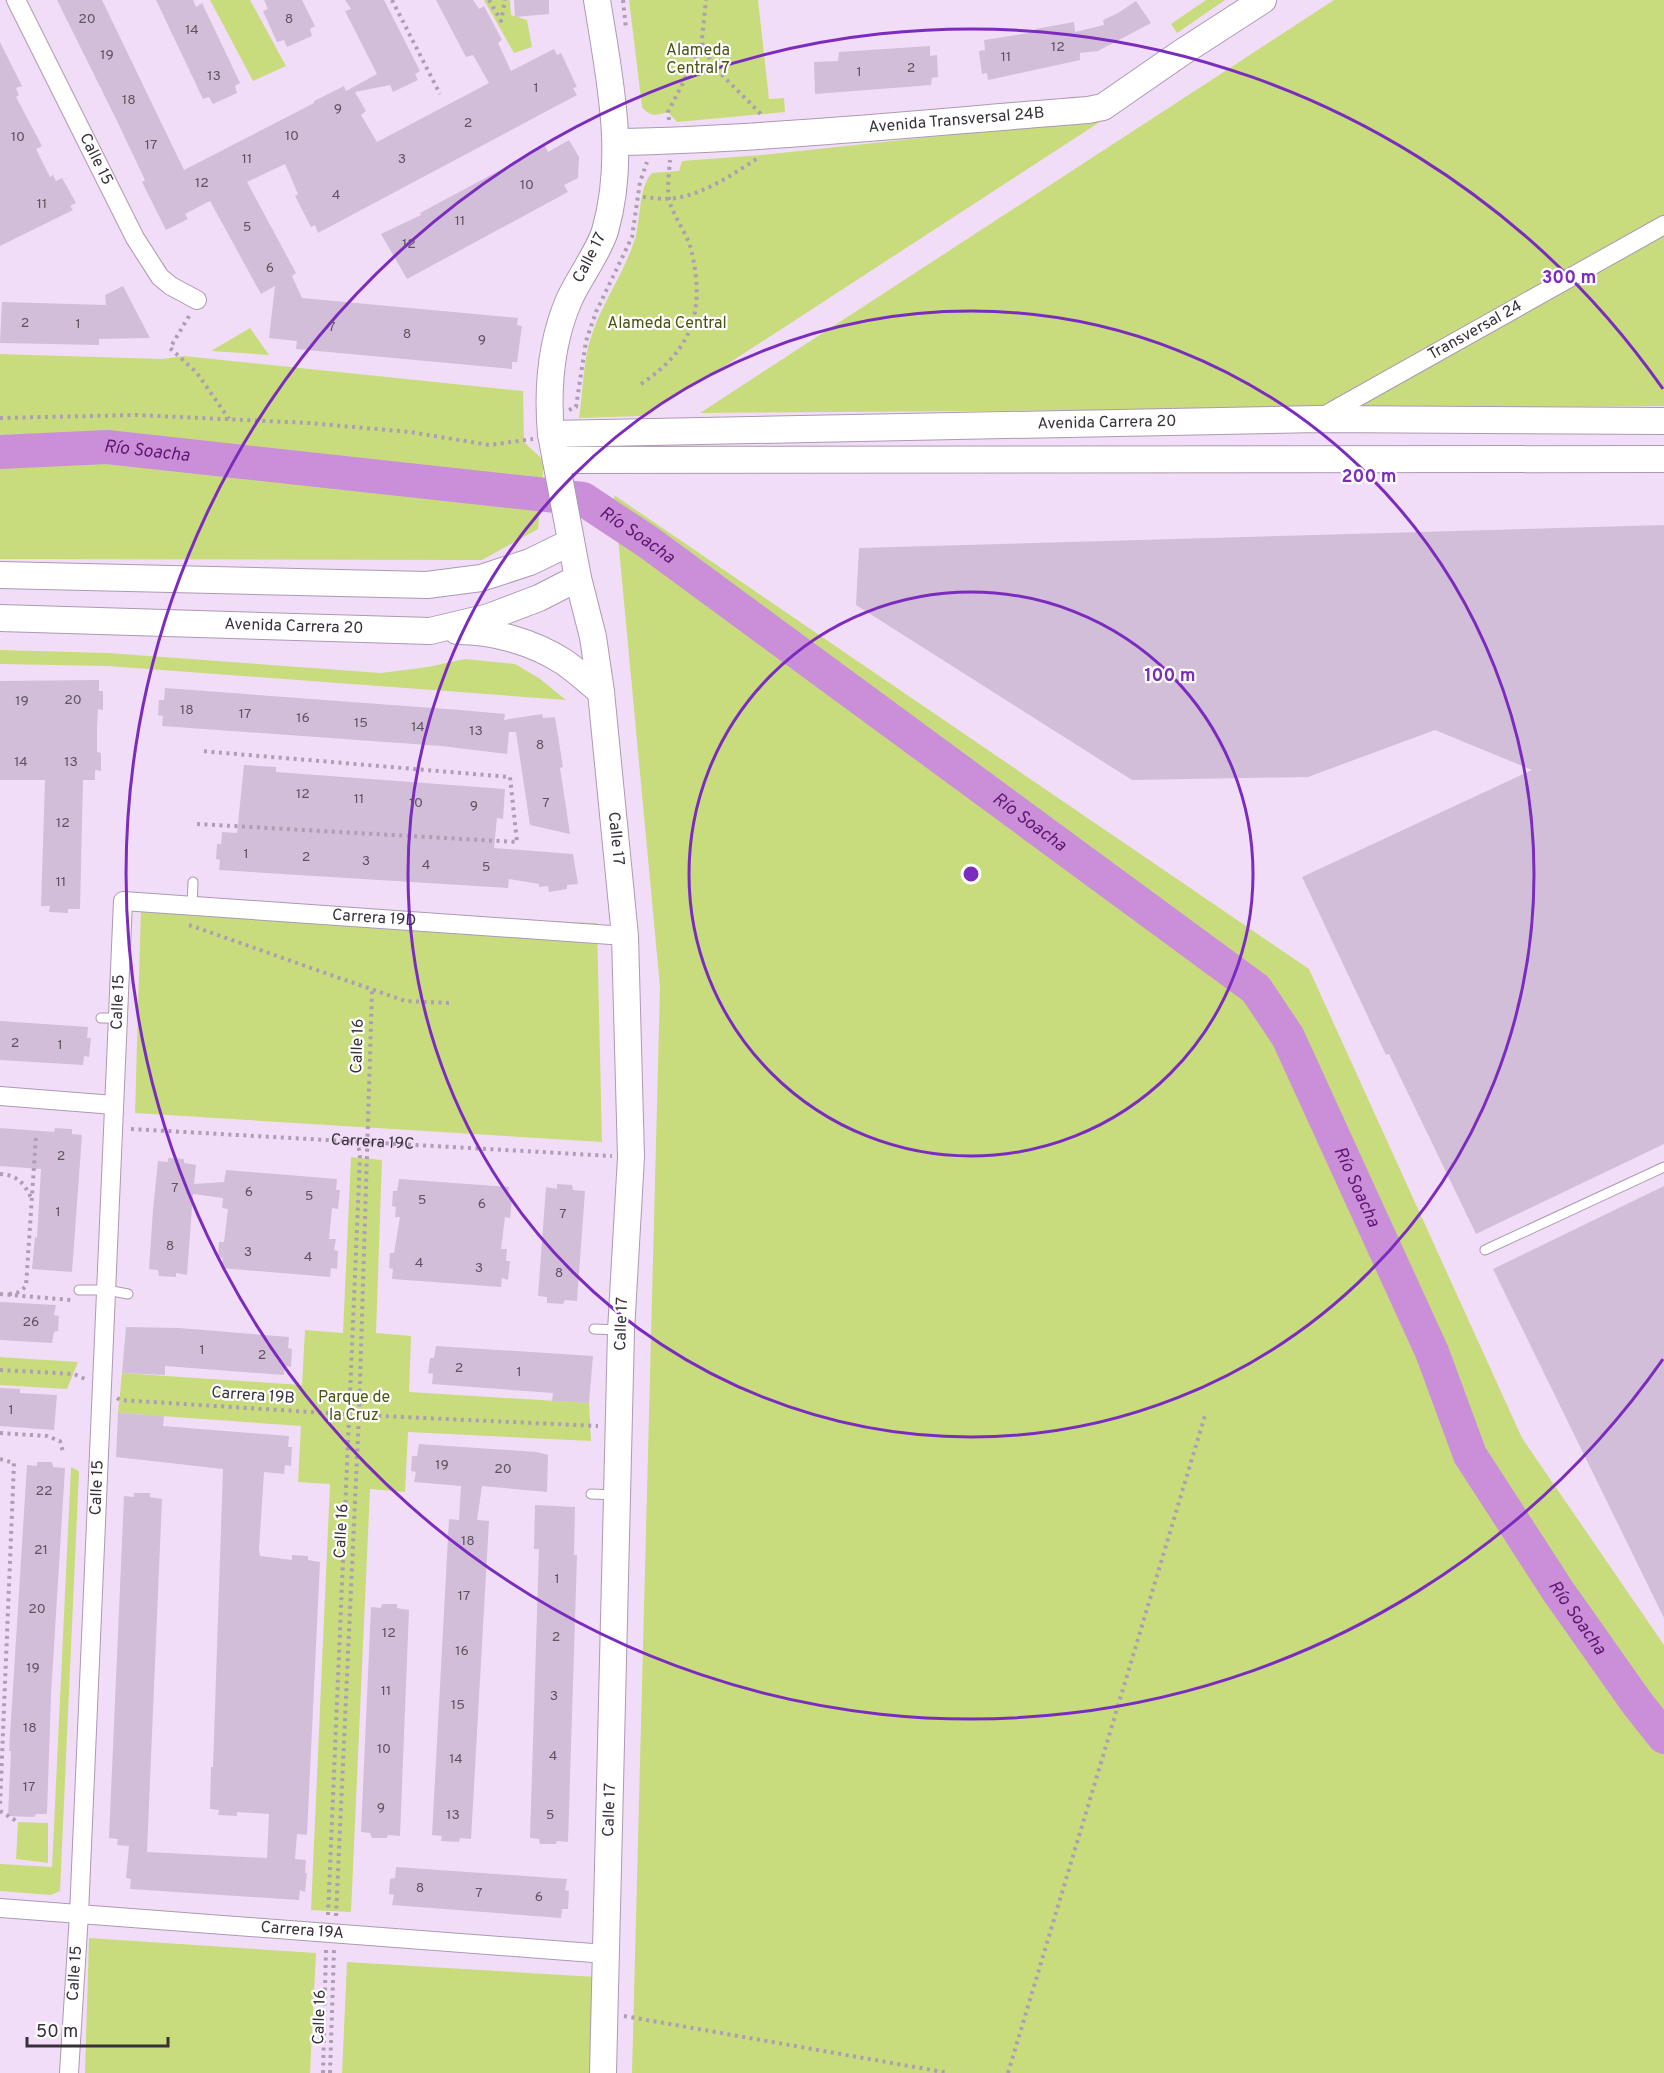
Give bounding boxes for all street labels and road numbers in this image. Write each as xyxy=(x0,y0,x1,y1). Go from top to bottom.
street label: Avenida Transversal 24B xyxy=(868,104,1045,138)
street label: Calle 15 xyxy=(74,130,117,188)
street label: Calle 17 xyxy=(569,230,611,286)
street label: Transversal 24 xyxy=(1425,296,1526,365)
street label: Avenida Carrera 20 xyxy=(1037,412,1177,434)
street label: Avenida Carrera 20 xyxy=(224,615,364,639)
street label: Calle 17 xyxy=(603,811,628,866)
street label: Carrera 19D xyxy=(331,906,417,931)
street label: Calle 15 xyxy=(107,974,130,1030)
street label: Calle 16 xyxy=(347,1018,369,1074)
street label: Carrera 19C xyxy=(330,1130,415,1155)
street label: Calle 17 xyxy=(611,1297,633,1351)
street label: Carrera 19B xyxy=(210,1383,296,1409)
street label: Calle 15 xyxy=(86,1460,109,1516)
street label: Calle 16 xyxy=(331,1503,353,1559)
street label: Calle 17 xyxy=(599,1783,621,1837)
street label: Carrera 19A xyxy=(260,1918,345,1944)
street label: Calle 15 xyxy=(64,1945,87,2002)
street label: Calle 16 xyxy=(309,1989,331,2045)

